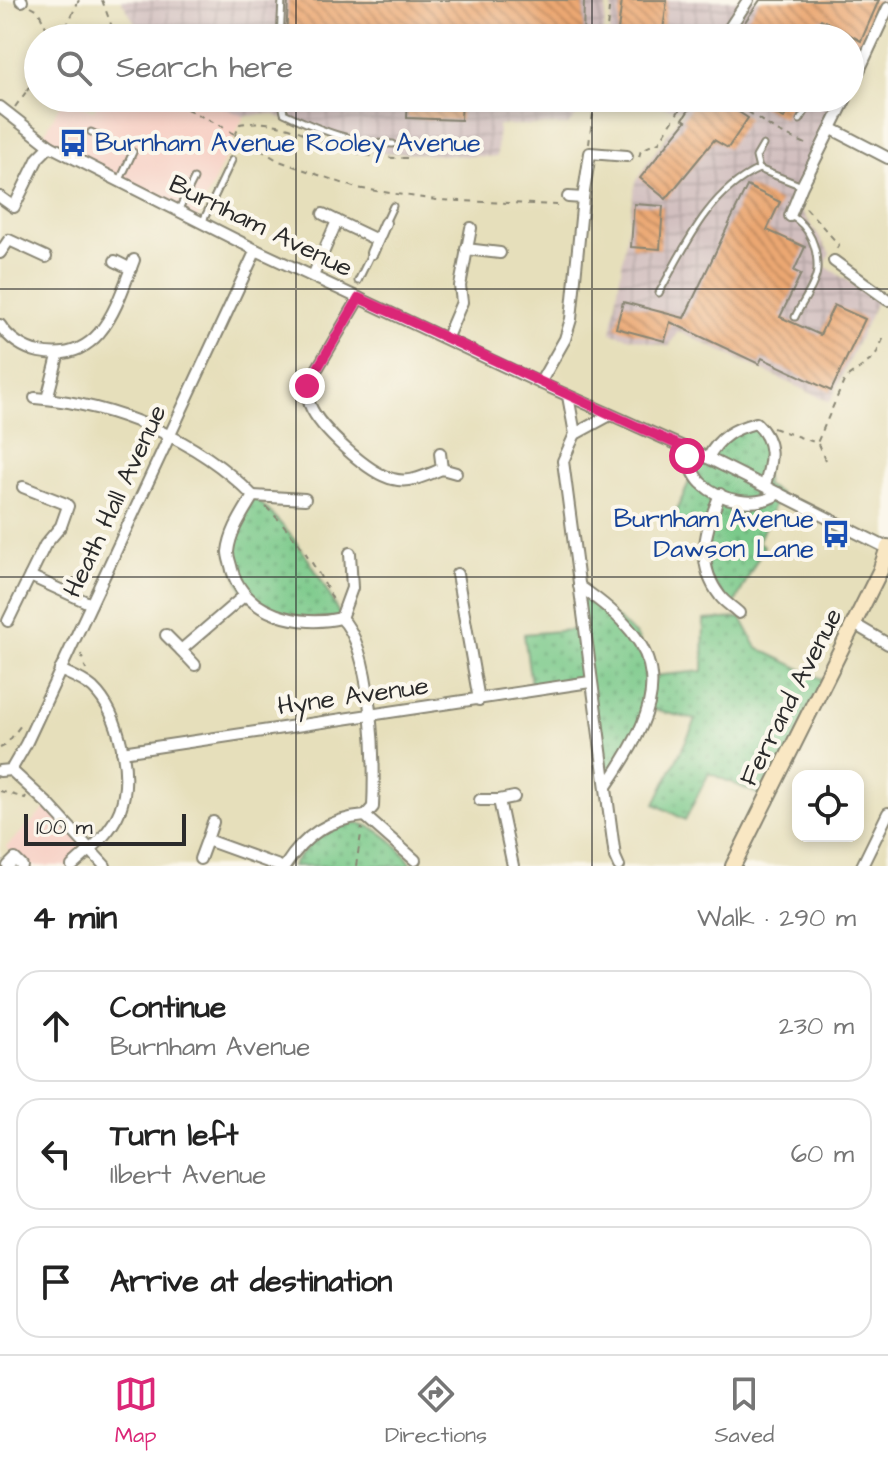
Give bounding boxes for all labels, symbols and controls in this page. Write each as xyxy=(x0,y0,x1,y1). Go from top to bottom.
search box xyxy=(24,24,864,112)
icon: search xyxy=(52,46,96,90)
text: Search here xyxy=(116,47,293,89)
place label: Burnham Avenue Rooley Avenue xyxy=(95,125,481,163)
bus stop icon: Burnham Avenue Rooley Avenue xyxy=(58,128,88,158)
street label: Burnham Avenue xyxy=(163,166,359,286)
route end xyxy=(289,368,325,404)
street label: Heath Hall Avenue xyxy=(55,399,175,603)
route start xyxy=(669,438,705,474)
place label: Burnham Avenue Dawson Lane xyxy=(614,501,814,567)
bus stop icon: Burnham Avenue Dawson Lane xyxy=(821,519,851,549)
street label: Ferrand Avenue xyxy=(731,602,851,792)
street label: Hyne Avenue xyxy=(275,668,431,726)
map controls xyxy=(792,770,864,842)
button: locate xyxy=(792,770,864,842)
scale bar xyxy=(24,810,186,846)
text: 100 m xyxy=(36,812,93,843)
text: 4 min xyxy=(32,894,117,942)
text: Walk · 290 m xyxy=(697,900,856,936)
text: Continue xyxy=(110,987,226,1029)
icon: ahead xyxy=(34,1004,78,1048)
text: 230 m xyxy=(779,1008,854,1044)
text: Burnham Avenue xyxy=(110,1029,310,1065)
text: Turn left xyxy=(110,1115,238,1157)
icon: left xyxy=(34,1132,78,1176)
text: 60 m xyxy=(791,1136,854,1172)
text: Ilbert Avenue xyxy=(110,1157,266,1193)
icon: arrive xyxy=(34,1260,78,1304)
text: Arrive at destination xyxy=(110,1261,392,1303)
tab: Map xyxy=(114,1372,158,1451)
tab: Directions xyxy=(385,1372,487,1451)
tab: Saved xyxy=(714,1372,774,1451)

